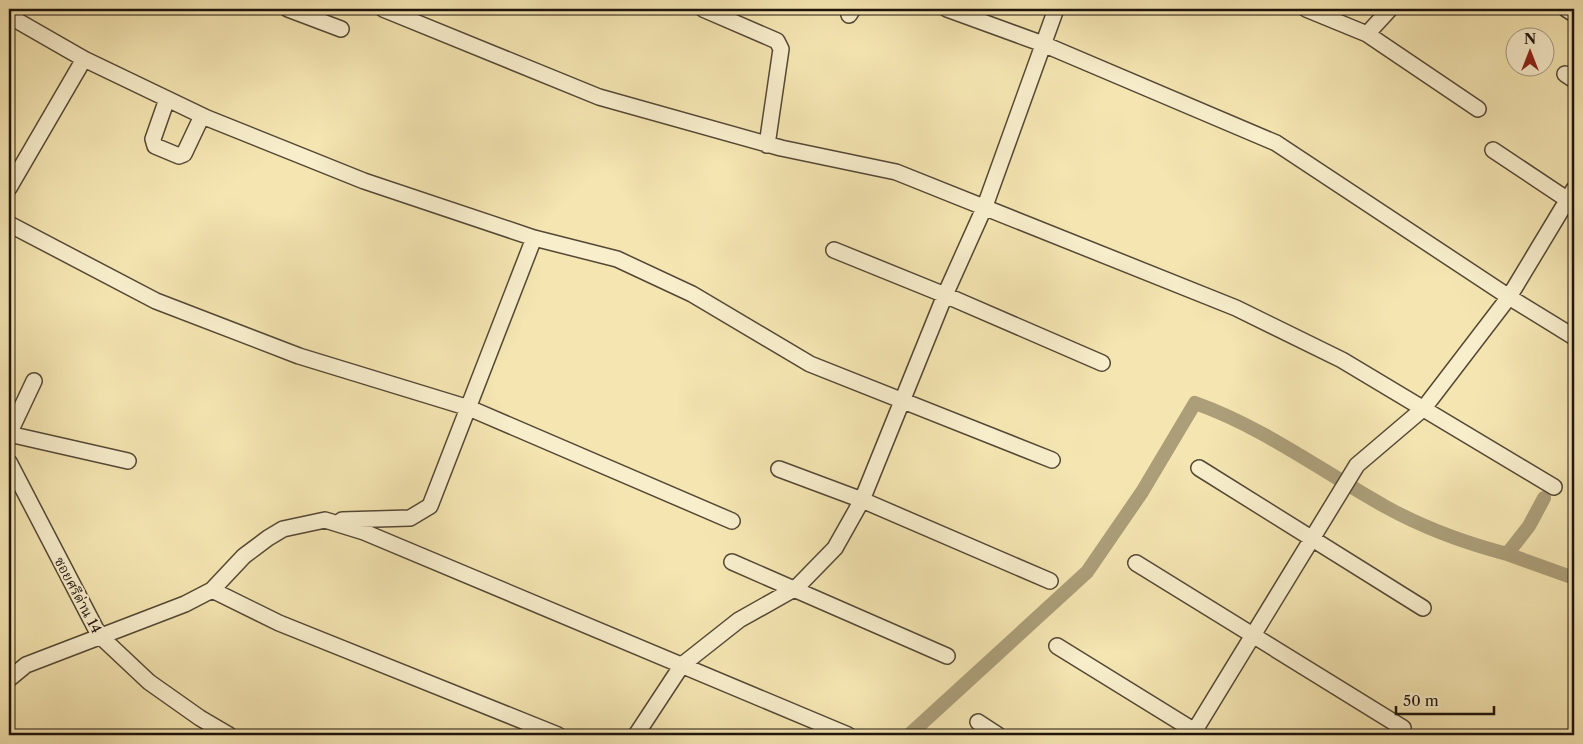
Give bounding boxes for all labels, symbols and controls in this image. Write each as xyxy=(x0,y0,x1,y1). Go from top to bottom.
north arrow xyxy=(1506,28,1556,78)
text: N xyxy=(1524,30,1536,48)
street label: ซอยศรีด่าน 14 xyxy=(50,554,106,636)
scale bar xyxy=(1396,684,1493,716)
text: 50 m xyxy=(1403,691,1439,710)

